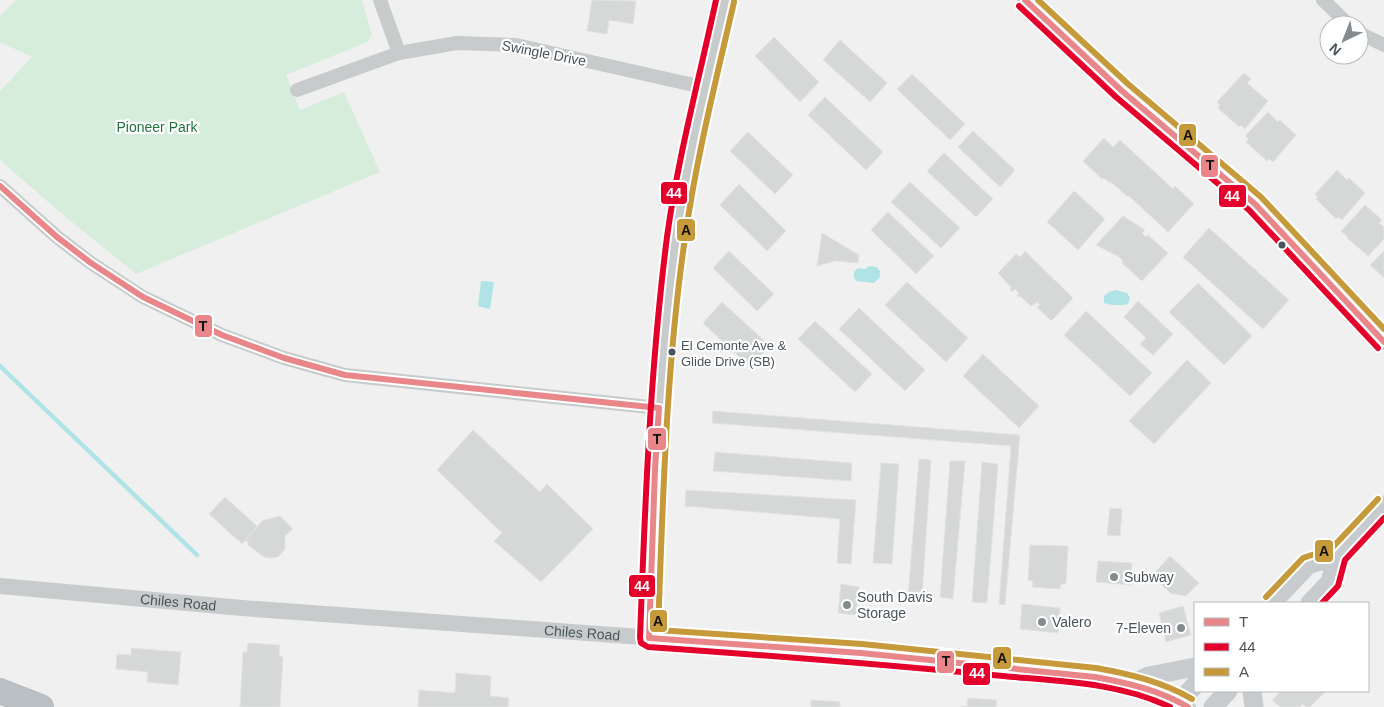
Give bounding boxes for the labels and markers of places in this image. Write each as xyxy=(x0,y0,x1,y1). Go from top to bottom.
unlabelled marker xyxy=(1277,240,1287,250)
place label: El Cemonte Ave & Glide Drive (SB) xyxy=(681,338,787,369)
marker: El Cemonte Ave & Glide Drive (SB) xyxy=(667,347,677,357)
place label: Subway xyxy=(1124,569,1174,585)
marker: Subway xyxy=(1108,571,1120,583)
place label: South Davis Storage xyxy=(857,589,932,621)
marker: South Davis Storage xyxy=(841,599,853,611)
place label: Valero xyxy=(1052,614,1092,630)
marker: Valero xyxy=(1036,616,1048,628)
place label: 7-Eleven xyxy=(1116,620,1171,636)
marker: 7-Eleven xyxy=(1175,622,1187,634)

